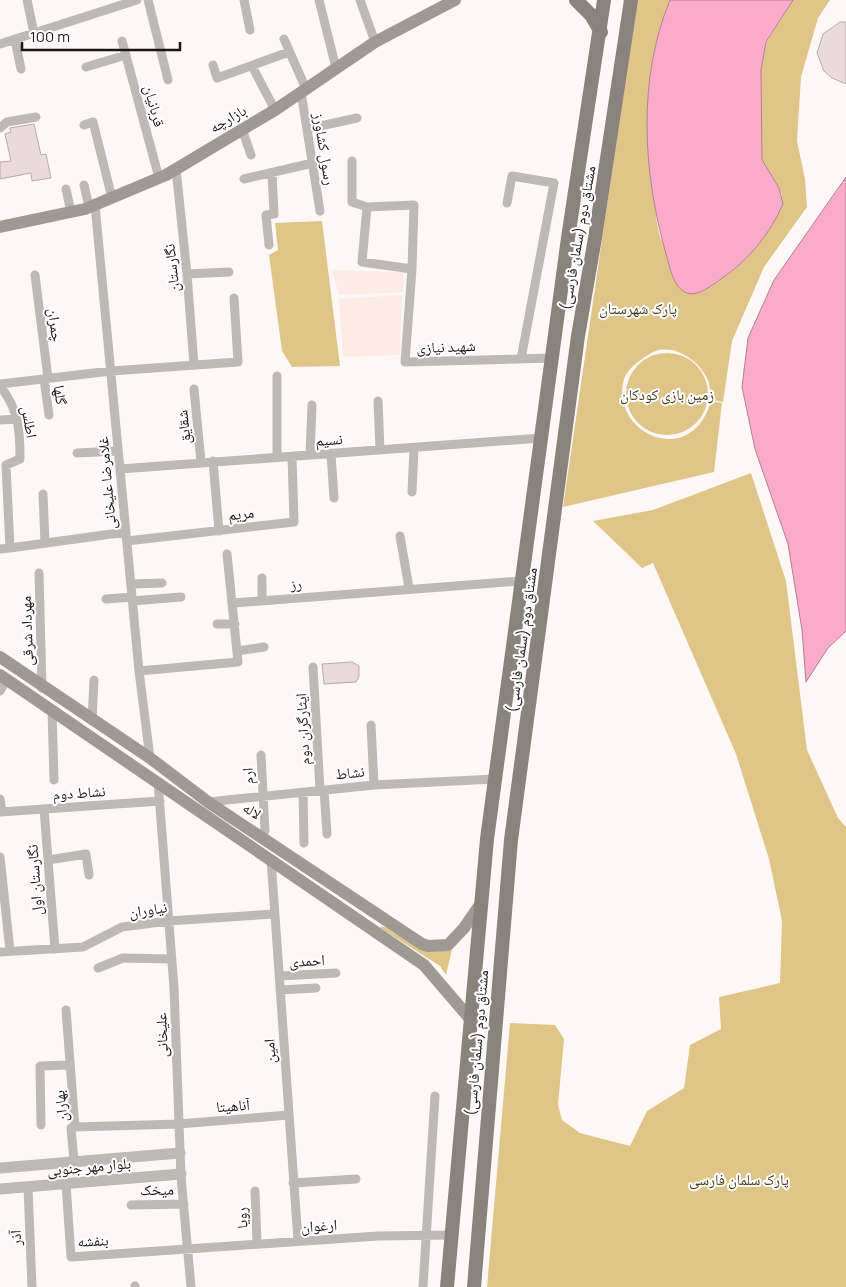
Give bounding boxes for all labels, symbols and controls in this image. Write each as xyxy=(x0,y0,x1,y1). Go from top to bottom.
scale bar xyxy=(22,20,180,52)
text: 100 m xyxy=(30,26,70,47)
street label: قربانیان xyxy=(139,83,170,129)
street label: بازارچه xyxy=(205,100,250,138)
street label: رسول کشاورز xyxy=(308,110,341,187)
street label: مشتاق دوم (سلمان فارسی) xyxy=(554,164,601,312)
street label: نگارستان xyxy=(159,243,184,293)
park label: پارک شهرستان xyxy=(599,298,677,319)
street label: چمران xyxy=(43,307,68,344)
street label: شهید نیازی xyxy=(416,335,476,358)
street label: گلها xyxy=(49,384,72,406)
park label: زمین بازی کودکان xyxy=(620,384,714,405)
street label: اطلس xyxy=(16,404,43,440)
street label: شقایق xyxy=(171,409,196,445)
street label: نسیم xyxy=(315,428,343,451)
street label: غلامرضا علیخانی xyxy=(92,435,121,530)
street label: مریم xyxy=(227,501,255,526)
street label: مشتاق دوم (سلمان فارسی) xyxy=(501,566,542,714)
street label: رز xyxy=(288,573,303,595)
street label: مهرداد شرقی xyxy=(15,595,38,666)
street label: ایثارگران دوم xyxy=(290,693,315,765)
street label: نشاط xyxy=(334,761,366,784)
street label: ارم xyxy=(237,767,258,785)
street label: نشاط دوم xyxy=(52,780,106,805)
street label: لاله xyxy=(239,797,265,824)
street label: نگارستان اول xyxy=(22,844,47,916)
street label: نیاوران xyxy=(127,896,168,923)
street label: احمدی xyxy=(289,949,325,972)
street label: مشتاق دوم (سلمان فارسی) xyxy=(460,969,493,1117)
street label: علیخانی xyxy=(150,1012,173,1058)
street label: امین xyxy=(258,1038,281,1064)
street label: بهاران xyxy=(48,1089,73,1123)
street label: آناهیتا xyxy=(215,1094,252,1117)
street label: بلوار مهر جنوبی xyxy=(46,1152,132,1181)
park label: پارک سلمان فارسی xyxy=(689,1169,789,1190)
street label: میخک xyxy=(140,1179,174,1200)
street label: رویا xyxy=(230,1206,253,1229)
street label: ارغوان xyxy=(300,1214,338,1237)
street label: آذر xyxy=(5,1229,26,1247)
street label: بنفشه xyxy=(77,1229,109,1252)

